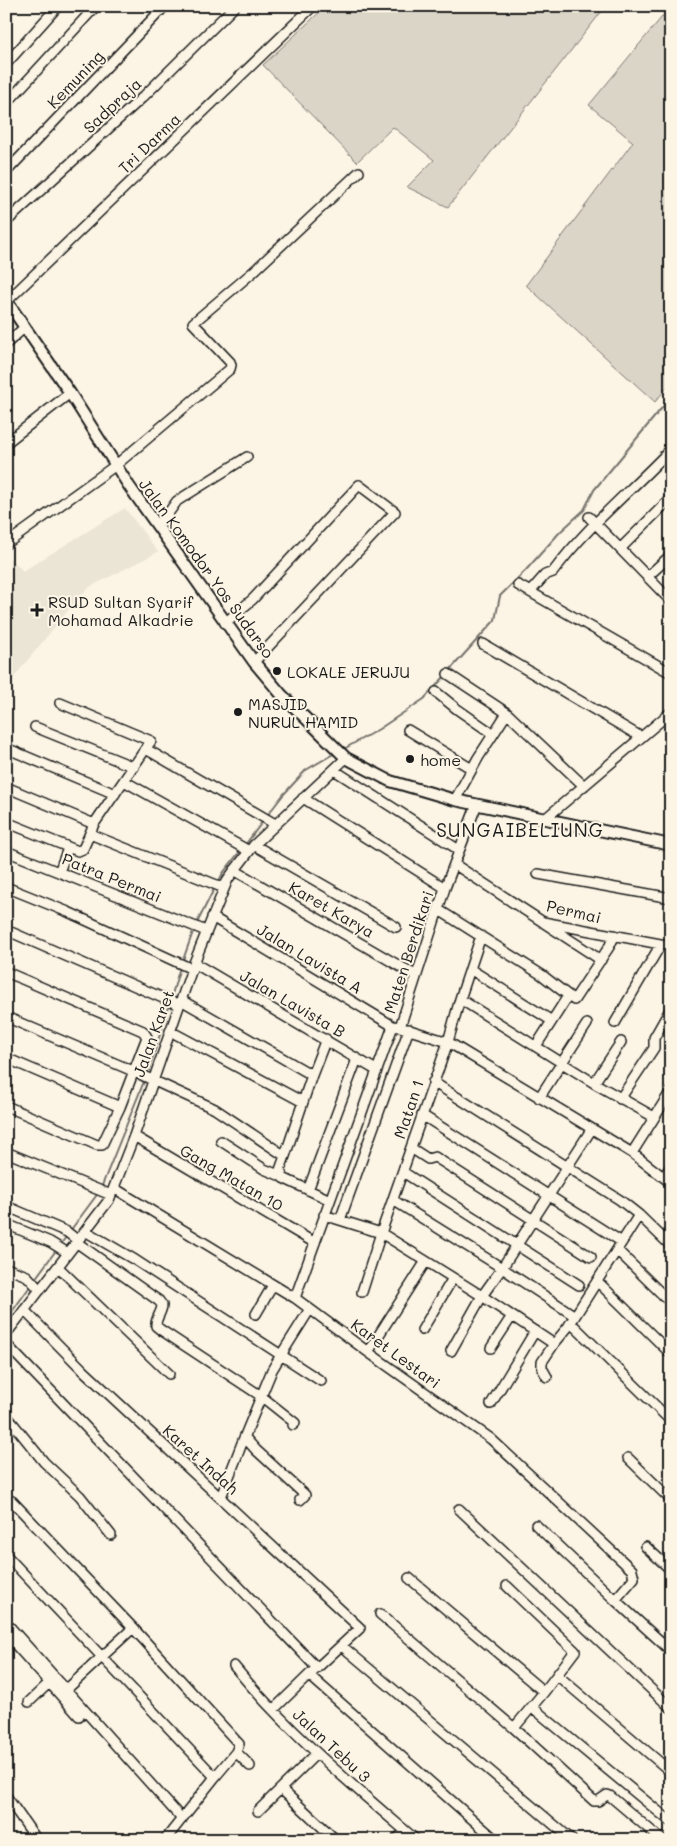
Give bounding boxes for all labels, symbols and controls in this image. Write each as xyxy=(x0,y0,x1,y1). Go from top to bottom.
street label: Kemuning xyxy=(42,45,108,113)
street label: Sadpraja xyxy=(78,73,146,137)
street label: Tri Darma xyxy=(113,108,185,178)
street label: Jalan Komodor Yos Sudarso xyxy=(135,474,279,662)
place label: RSUD Sultan Syarif Mohamad Alkadrie xyxy=(48,591,194,630)
marker: RSUD Sultan Syarif Mohamad Alkadrie xyxy=(30,603,44,617)
place label: LOKALE JERUJU xyxy=(287,661,410,682)
marker: LOKALE JERUJU xyxy=(271,665,283,677)
place label: MASJID NURUL HAMID xyxy=(248,693,358,732)
marker: MASJID NURUL HAMID xyxy=(232,706,244,718)
place label: home xyxy=(420,749,461,770)
marker: home xyxy=(404,753,416,765)
district label: SUNGAIBELIUNG xyxy=(436,817,604,842)
street label: Patra Permai xyxy=(59,848,165,906)
street label: Karet Karya xyxy=(285,876,379,942)
street label: Maten Berdikari xyxy=(378,888,438,1016)
street label: Permai xyxy=(545,895,603,927)
street label: Jalan Lavista A xyxy=(253,918,367,998)
street label: Jalan Lavista B xyxy=(237,964,350,1042)
street label: Jalan Karet xyxy=(128,986,178,1080)
street label: Matan 1 xyxy=(388,1077,428,1141)
street label: Gang Matan 10 xyxy=(177,1139,288,1215)
street label: Karet Lestari xyxy=(347,1313,445,1393)
street label: Karet Indah xyxy=(159,1419,243,1499)
street label: Jalan Tebu 3 xyxy=(289,1704,375,1786)

